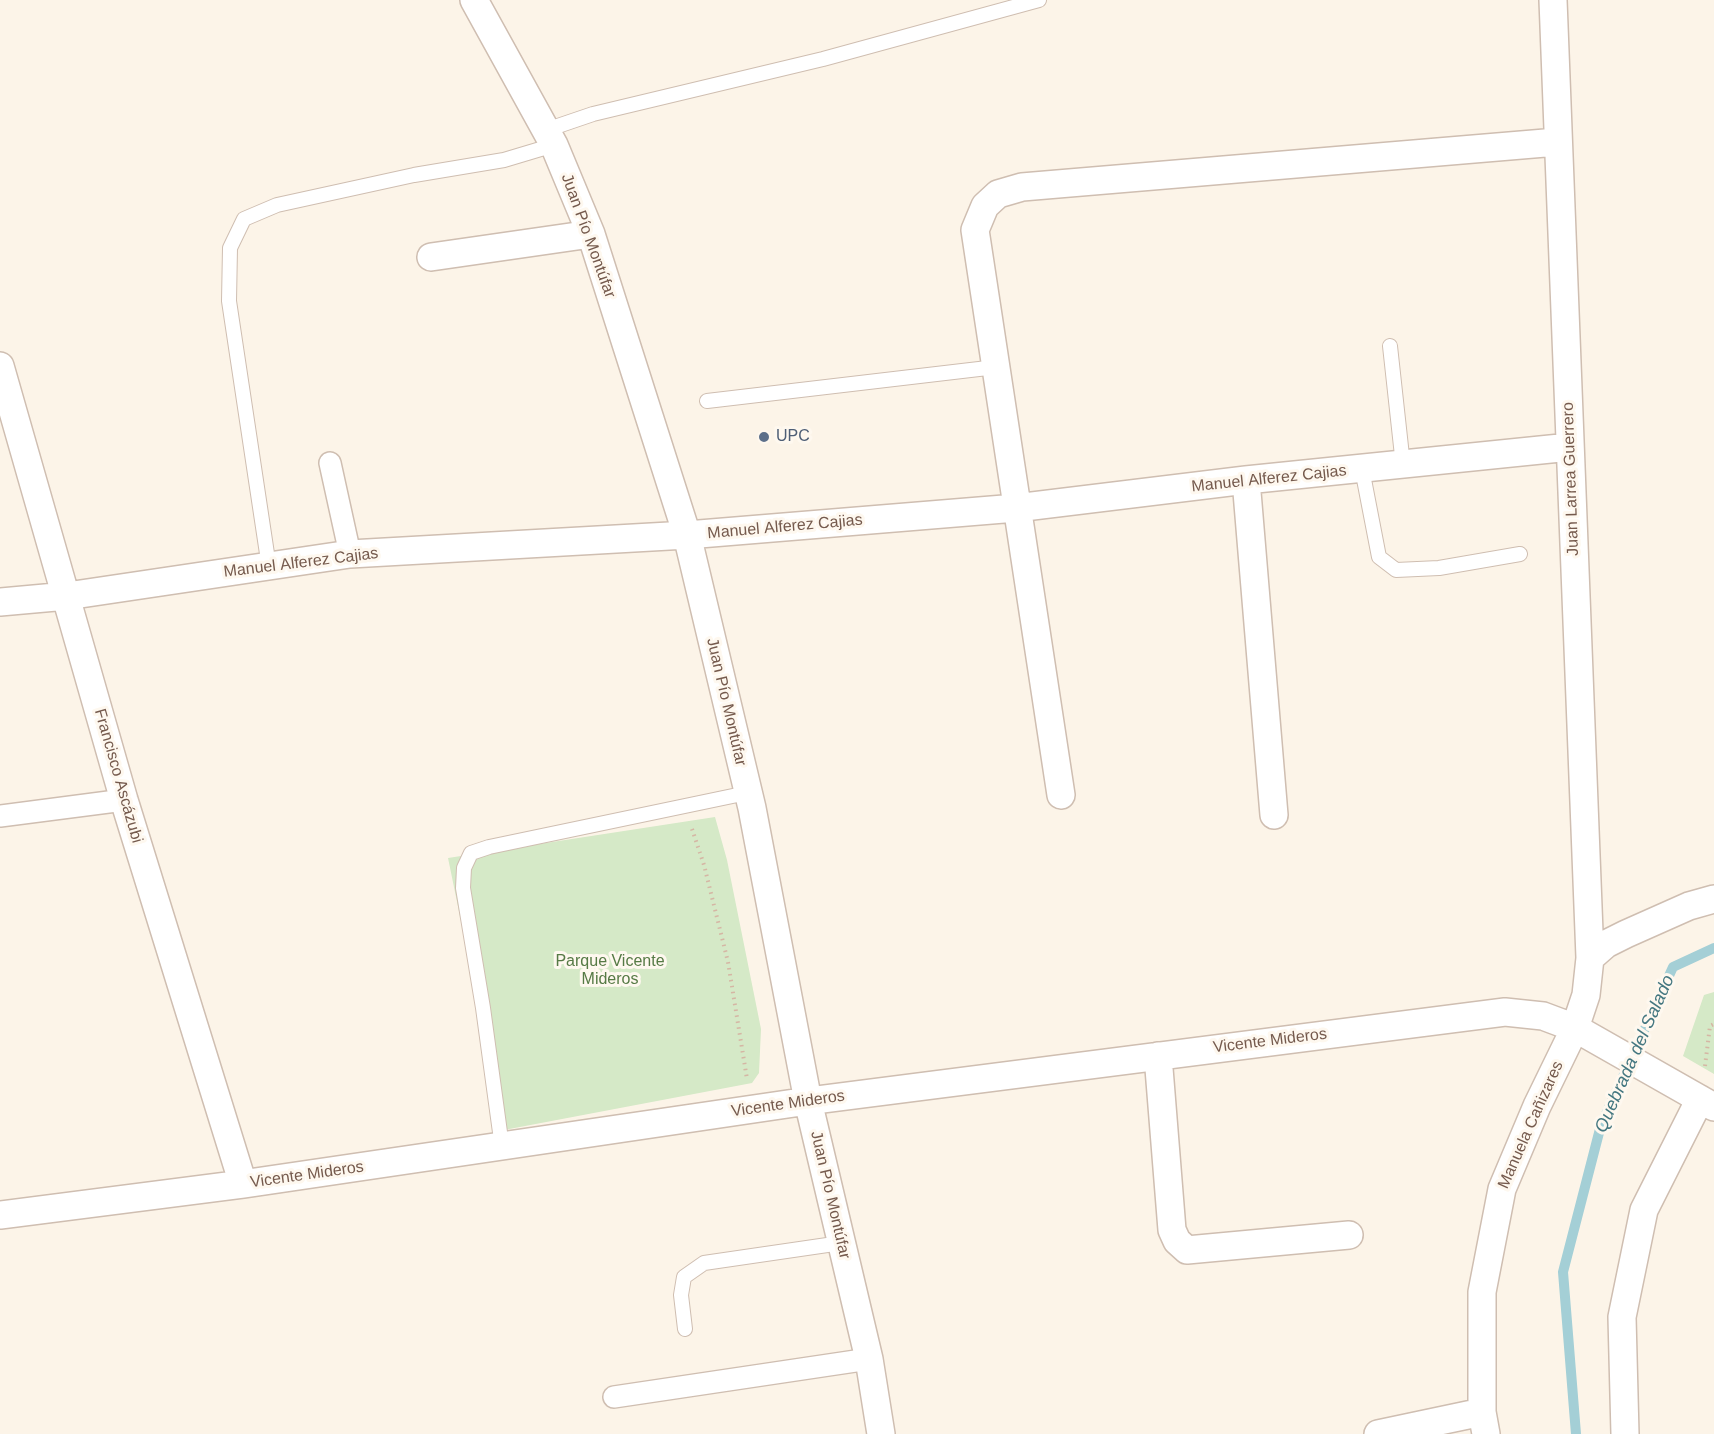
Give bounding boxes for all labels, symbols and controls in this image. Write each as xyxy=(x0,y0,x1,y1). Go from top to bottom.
street label: Juan Pío Montúfar xyxy=(557,171,619,301)
street label: Juan Larrea Guerrero xyxy=(1559,402,1583,556)
place label: UPC xyxy=(776,427,810,447)
marker: UPC xyxy=(757,430,771,444)
street label: Manuel Alferez Cajias xyxy=(1191,461,1347,497)
street label: Manuel Alferez Cajias xyxy=(707,511,863,543)
street label: Manuel Alferez Cajias xyxy=(223,544,379,582)
street label: Juan Pío Montúfar xyxy=(702,636,750,768)
street label: Francisco Ascázubi xyxy=(90,707,146,845)
park label: Parque Vicente Mideros xyxy=(555,952,665,990)
water label: Quebrada del Salado xyxy=(1591,972,1679,1136)
street label: Vicente Mideros xyxy=(1212,1024,1328,1058)
street label: Manuela Cañizares xyxy=(1494,1058,1568,1192)
street label: Vicente Mideros xyxy=(730,1087,846,1121)
street label: Juan Pío Montúfar xyxy=(806,1129,854,1261)
street label: Vicente Mideros xyxy=(249,1158,365,1192)

